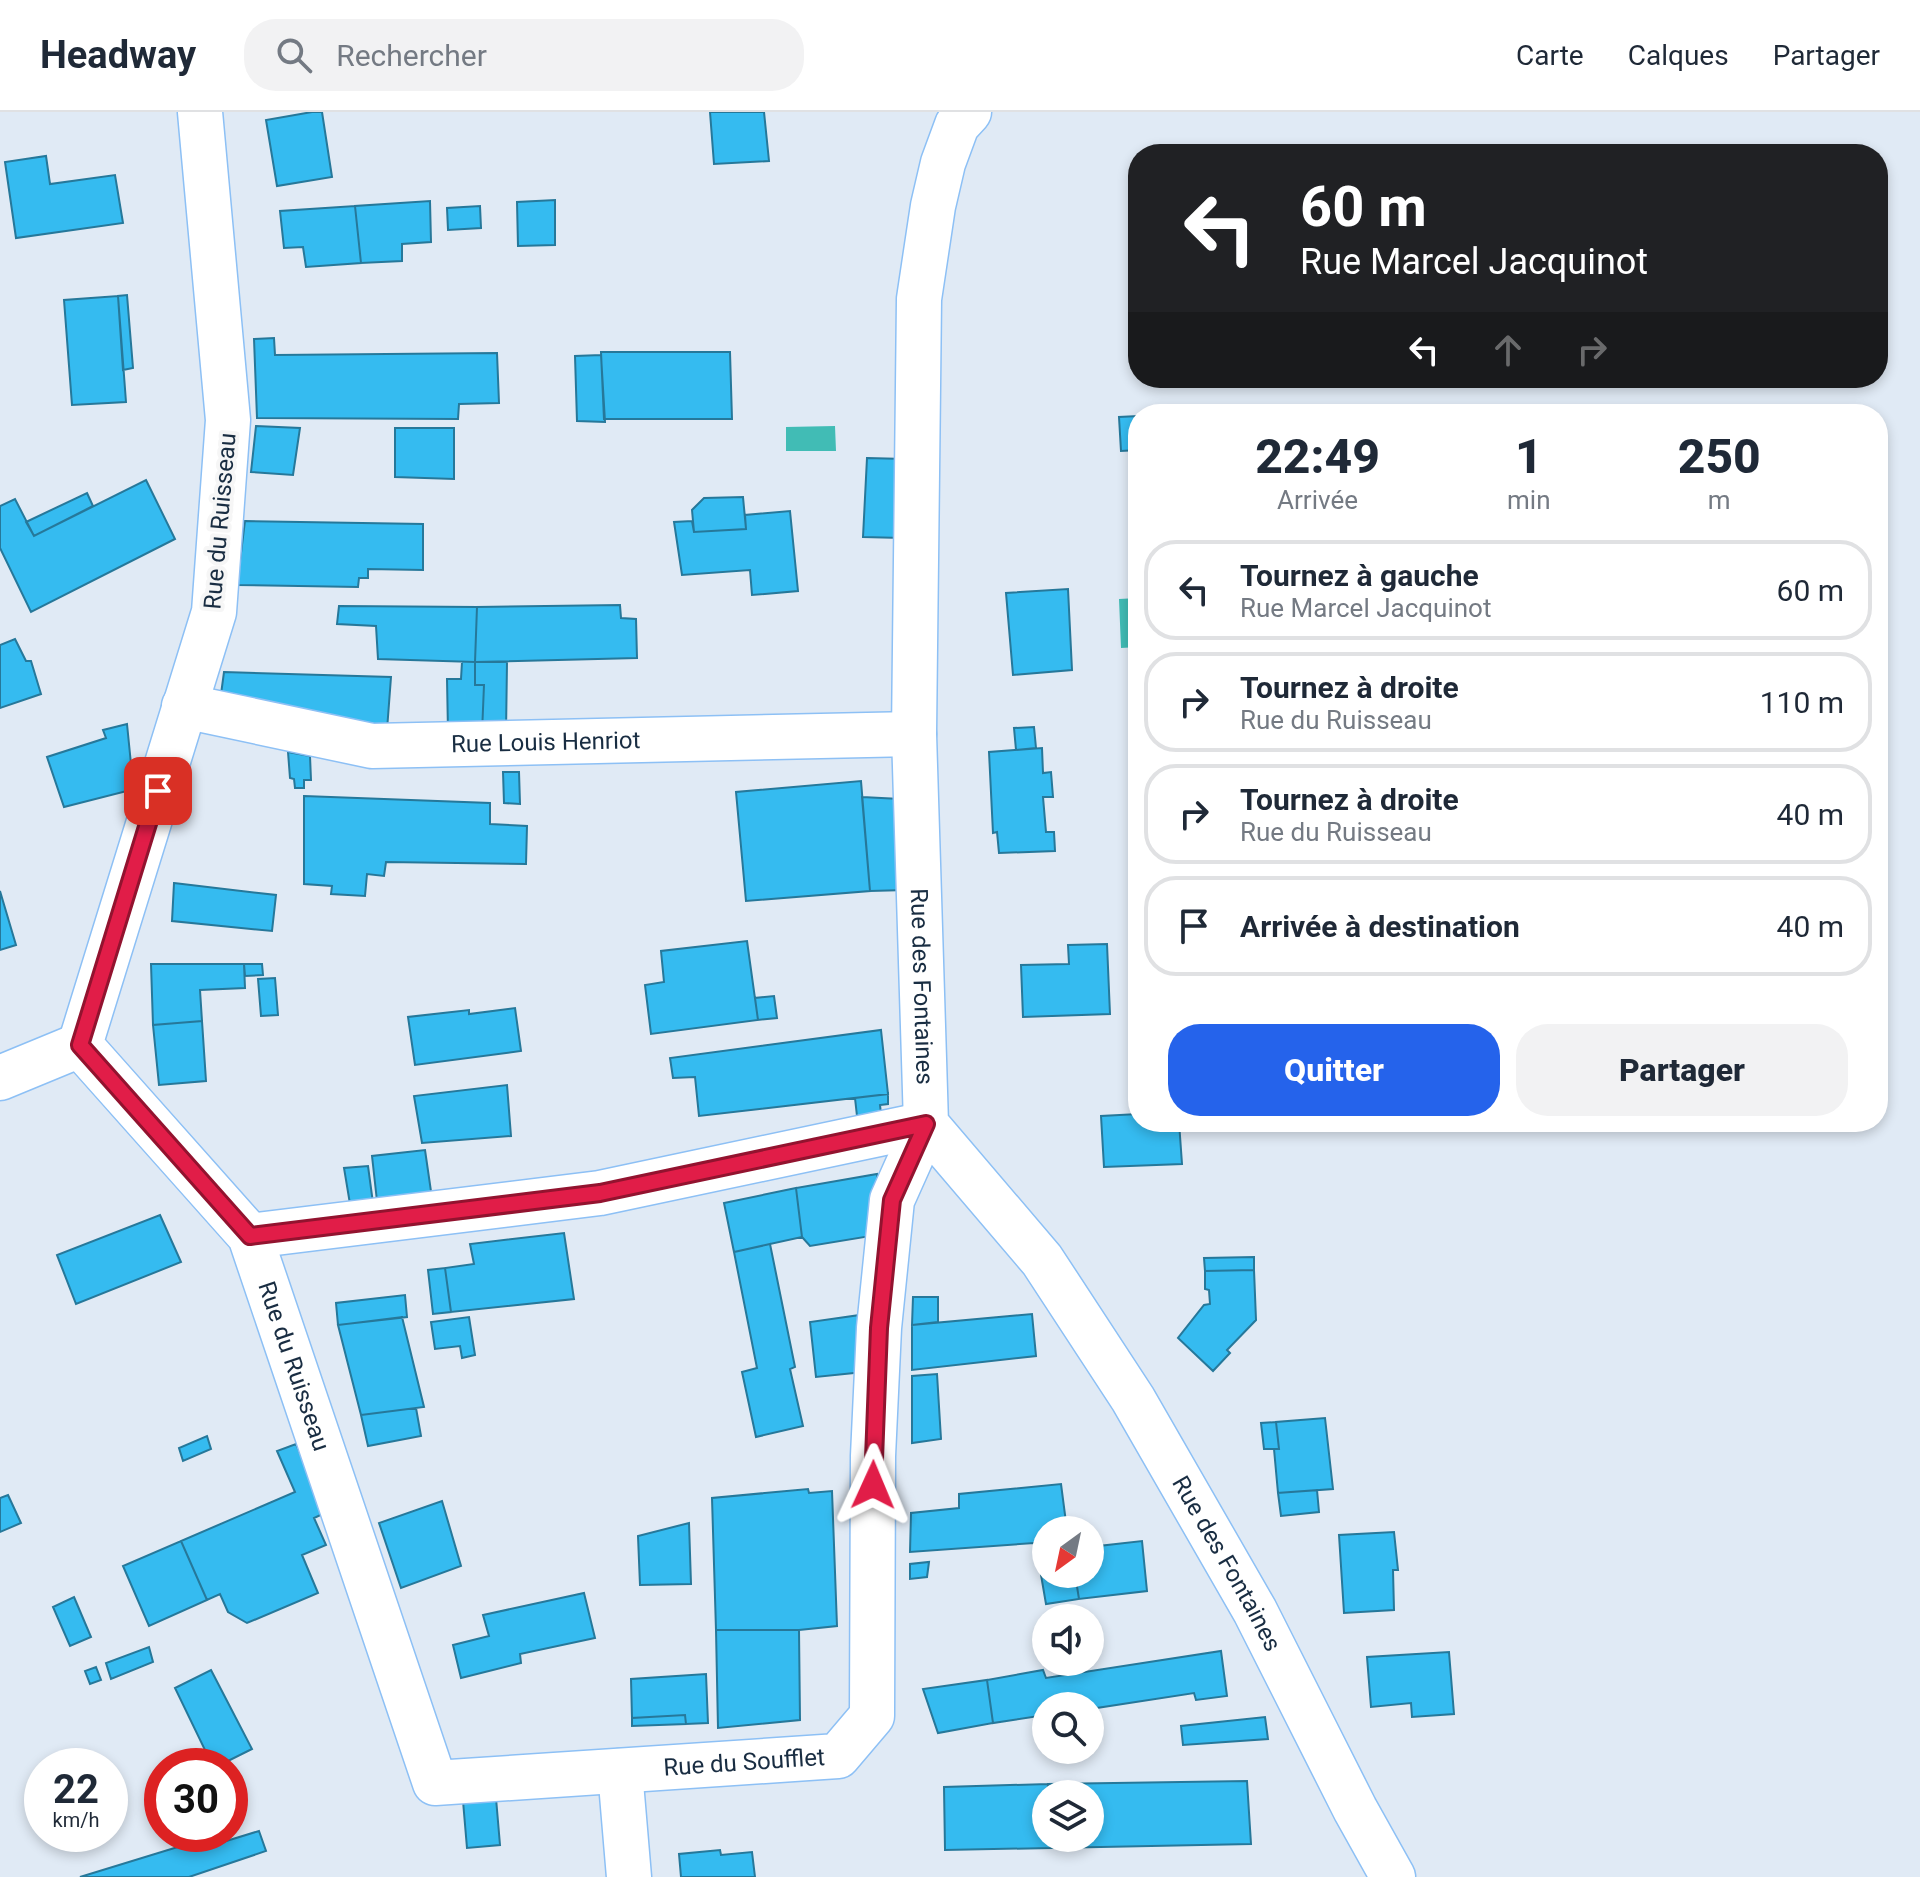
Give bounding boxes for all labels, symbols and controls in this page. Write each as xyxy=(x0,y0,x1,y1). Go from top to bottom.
search box xyxy=(244,19,804,91)
text: Headway xyxy=(40,33,196,77)
icon: search xyxy=(272,33,316,77)
text: Rechercher xyxy=(336,38,487,73)
text: Carte xyxy=(1516,39,1584,72)
text: Calques xyxy=(1628,39,1729,72)
text: Partager xyxy=(1773,39,1880,72)
text: 60 m xyxy=(1300,174,1427,240)
icon: left xyxy=(1168,176,1272,280)
text: Rue Marcel Jacquinot xyxy=(1300,241,1648,283)
icon: left xyxy=(1402,328,1446,372)
icon: ahead xyxy=(1486,328,1530,372)
icon: right xyxy=(1570,328,1614,372)
text: 22:49 xyxy=(1255,428,1380,485)
text: 1 xyxy=(1515,428,1543,485)
text: 250 xyxy=(1678,428,1761,485)
street label: Rue du Ruisseau xyxy=(198,432,242,610)
text: Arrivée xyxy=(1277,485,1358,515)
text: min xyxy=(1507,485,1551,515)
text: m xyxy=(1708,485,1731,515)
text: Tournez à gauche xyxy=(1240,558,1479,593)
icon: left xyxy=(1172,568,1216,612)
text: 60 m xyxy=(1777,573,1844,608)
text: Rue Marcel Jacquinot xyxy=(1240,593,1491,623)
text: Tournez à droite xyxy=(1240,670,1459,705)
icon: right xyxy=(1172,680,1216,724)
text: 110 m xyxy=(1760,685,1844,720)
text: Rue du Ruisseau xyxy=(1240,705,1432,735)
street label: Rue Louis Henriot xyxy=(451,726,641,758)
pin xyxy=(124,757,192,825)
icon: arrive xyxy=(136,769,180,813)
text: Tournez à droite xyxy=(1240,782,1459,817)
icon: right xyxy=(1172,792,1216,836)
text: 40 m xyxy=(1777,797,1844,832)
text: Rue du Ruisseau xyxy=(1240,817,1432,847)
street label: Rue des Fontaines xyxy=(905,888,939,1085)
icon: arrive xyxy=(1172,904,1216,948)
text: Arrivée à destination xyxy=(1240,909,1520,944)
text: 40 m xyxy=(1777,909,1844,944)
button: Quitter xyxy=(1168,1024,1500,1116)
button: Partager xyxy=(1516,1024,1848,1116)
street label: Rue du Ruisseau xyxy=(252,1278,336,1454)
position arrow xyxy=(831,1443,915,1527)
street label: Rue des Fontaines xyxy=(1166,1471,1287,1656)
north arrow xyxy=(1032,1516,1104,1588)
map controls xyxy=(1032,1516,1104,1852)
button: sound xyxy=(1032,1604,1104,1676)
button: search xyxy=(1032,1692,1104,1764)
street label: Rue du Soufflet xyxy=(663,1743,826,1782)
speed limit sign: 30 xyxy=(144,1748,248,1852)
text: 22 xyxy=(53,1766,99,1813)
button: layers xyxy=(1032,1780,1104,1852)
text: km/h xyxy=(53,1808,99,1832)

